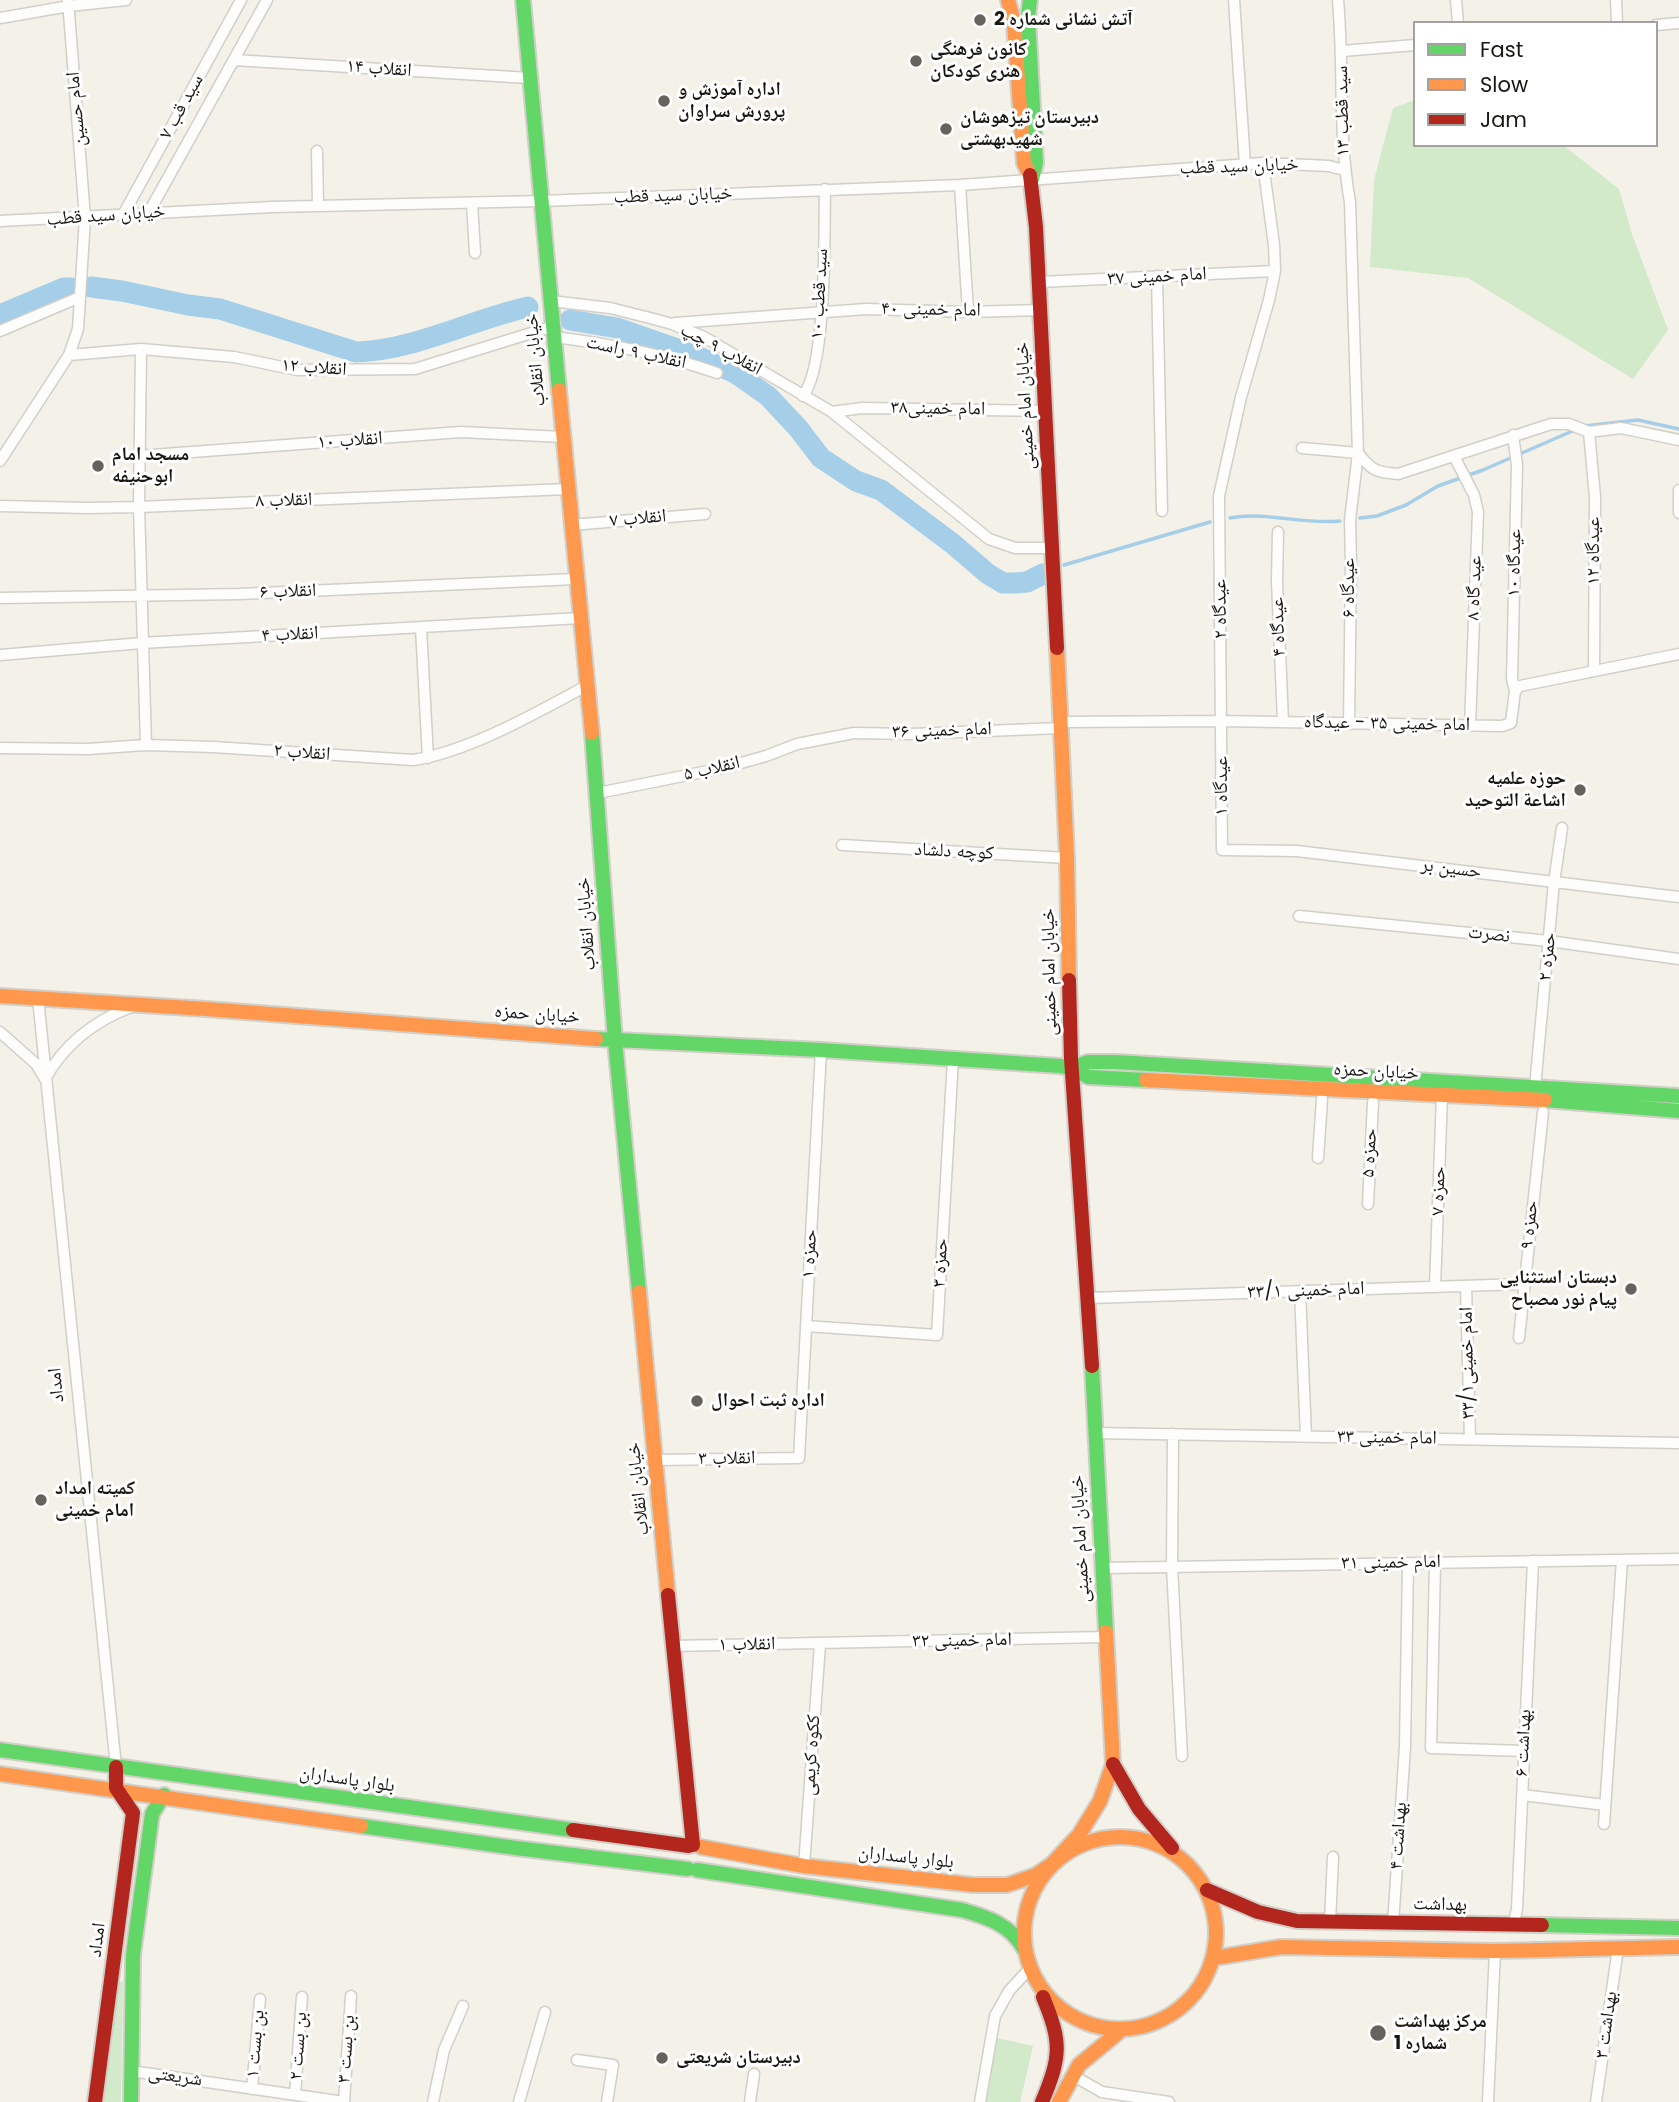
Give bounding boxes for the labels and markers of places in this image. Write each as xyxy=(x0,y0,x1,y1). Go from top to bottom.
place label: آتش نشانی شماره 2 xyxy=(994,9,1133,31)
marker: آتش نشانی شماره 2 xyxy=(972,12,988,28)
place label: کانون فرهنگی هنری کودکان xyxy=(930,39,1027,83)
marker: کانون فرهنگی هنری کودکان xyxy=(908,53,924,69)
place label: اداره آموزش و پرورش سراوان xyxy=(678,79,785,123)
marker: اداره آموزش و پرورش سراوان xyxy=(656,93,672,109)
place label: دبیرستان تیزهوشان شهیدبهشتی xyxy=(960,107,1099,151)
marker: دبیرستان تیزهوشان شهیدبهشتی xyxy=(938,121,954,137)
place label: مسجد امام ابوحنیفه xyxy=(112,444,189,488)
marker: مسجد امام ابوحنیفه xyxy=(90,458,106,474)
place label: حوزه علمیه اشاعة التوحید xyxy=(1465,768,1566,812)
marker: حوزه علمیه اشاعة التوحید xyxy=(1572,782,1588,798)
place label: دبستان استثنایی پیام نور مصباح xyxy=(1499,1267,1617,1311)
marker: دبستان استثنایی پیام نور مصباح xyxy=(1623,1281,1639,1297)
place label: اداره ثبت احوال xyxy=(711,1390,825,1412)
marker: اداره ثبت احوال xyxy=(689,1393,705,1409)
place label: کمیته امداد امام خمینی xyxy=(55,1478,135,1522)
marker: کمیته امداد امام خمینی xyxy=(33,1492,49,1508)
place label: مرکز بهداشت شماره 1 xyxy=(1394,2011,1487,2055)
marker: مرکز بهداشت شماره 1 xyxy=(1368,2023,1388,2043)
place label: دبیرستان شریعتی xyxy=(676,2047,801,2069)
marker: دبیرستان شریعتی xyxy=(654,2050,670,2066)

